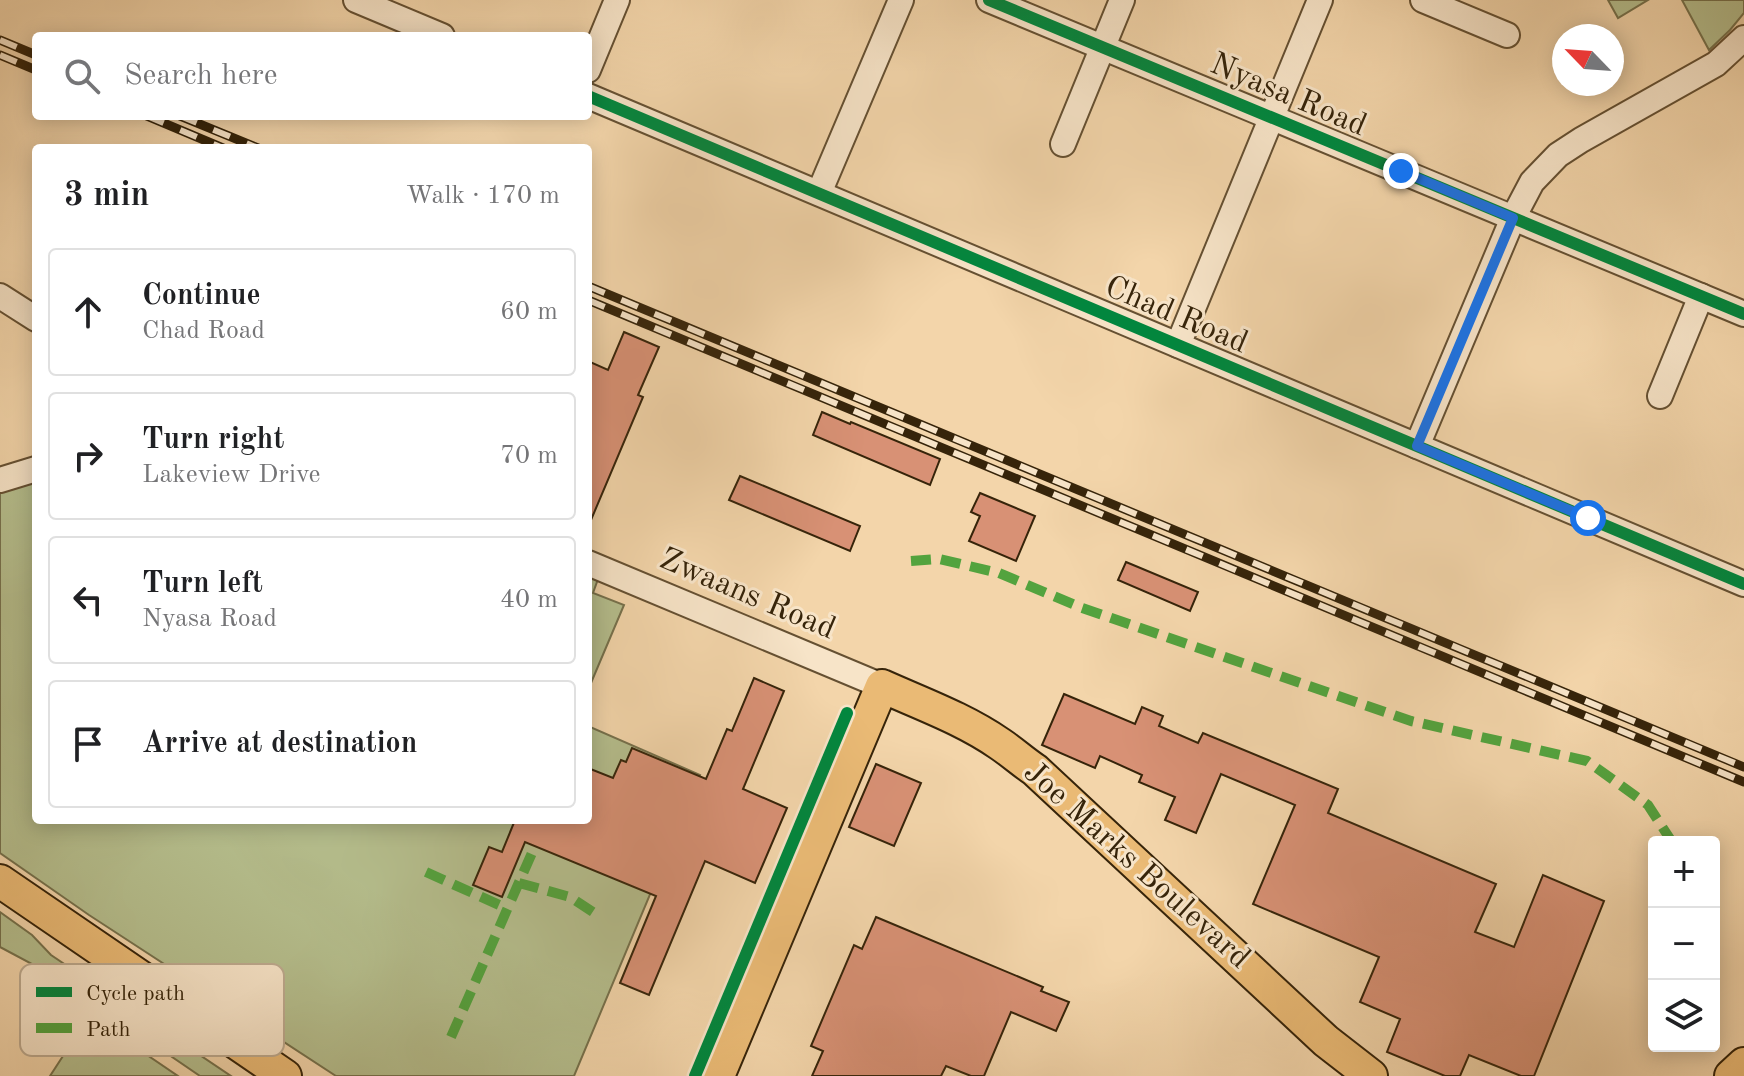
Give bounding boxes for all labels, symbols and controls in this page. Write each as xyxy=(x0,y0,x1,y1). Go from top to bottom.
north arrow xyxy=(1552,24,1624,96)
search box xyxy=(32,32,592,120)
street label: Nyasa Road xyxy=(1205,49,1371,143)
icon: search xyxy=(60,54,104,98)
text: Search here xyxy=(124,61,278,91)
route end xyxy=(1383,153,1419,189)
text: 3 min xyxy=(64,179,149,213)
text: Walk · 170 m xyxy=(406,183,560,209)
street label: Chad Road xyxy=(1100,272,1252,360)
text: Continue xyxy=(142,281,261,311)
icon: ahead xyxy=(66,290,110,334)
text: 60 m xyxy=(500,299,558,325)
text: Chad Road xyxy=(142,318,265,344)
text: Turn right xyxy=(142,425,284,455)
icon: right xyxy=(66,434,110,478)
text: 70 m xyxy=(500,443,558,469)
text: Lakeview Drive xyxy=(142,462,320,488)
route start xyxy=(1570,500,1606,536)
street label: Zwaans Road xyxy=(654,544,840,646)
text: Turn left xyxy=(142,569,263,599)
icon: left xyxy=(66,578,110,622)
text: 40 m xyxy=(500,587,558,613)
text: Nyasa Road xyxy=(142,606,277,632)
icon: arrive xyxy=(66,722,110,766)
text: Arrive at destination xyxy=(142,729,417,759)
street label: Joe Marks Boulevard xyxy=(1017,756,1255,976)
map controls xyxy=(1648,836,1720,1052)
button: + xyxy=(1648,836,1720,908)
button: − xyxy=(1648,908,1720,980)
legend xyxy=(20,964,284,1056)
button: layers xyxy=(1648,980,1720,1052)
text: Cycle path xyxy=(86,983,185,1005)
text: Path xyxy=(86,1019,131,1041)

